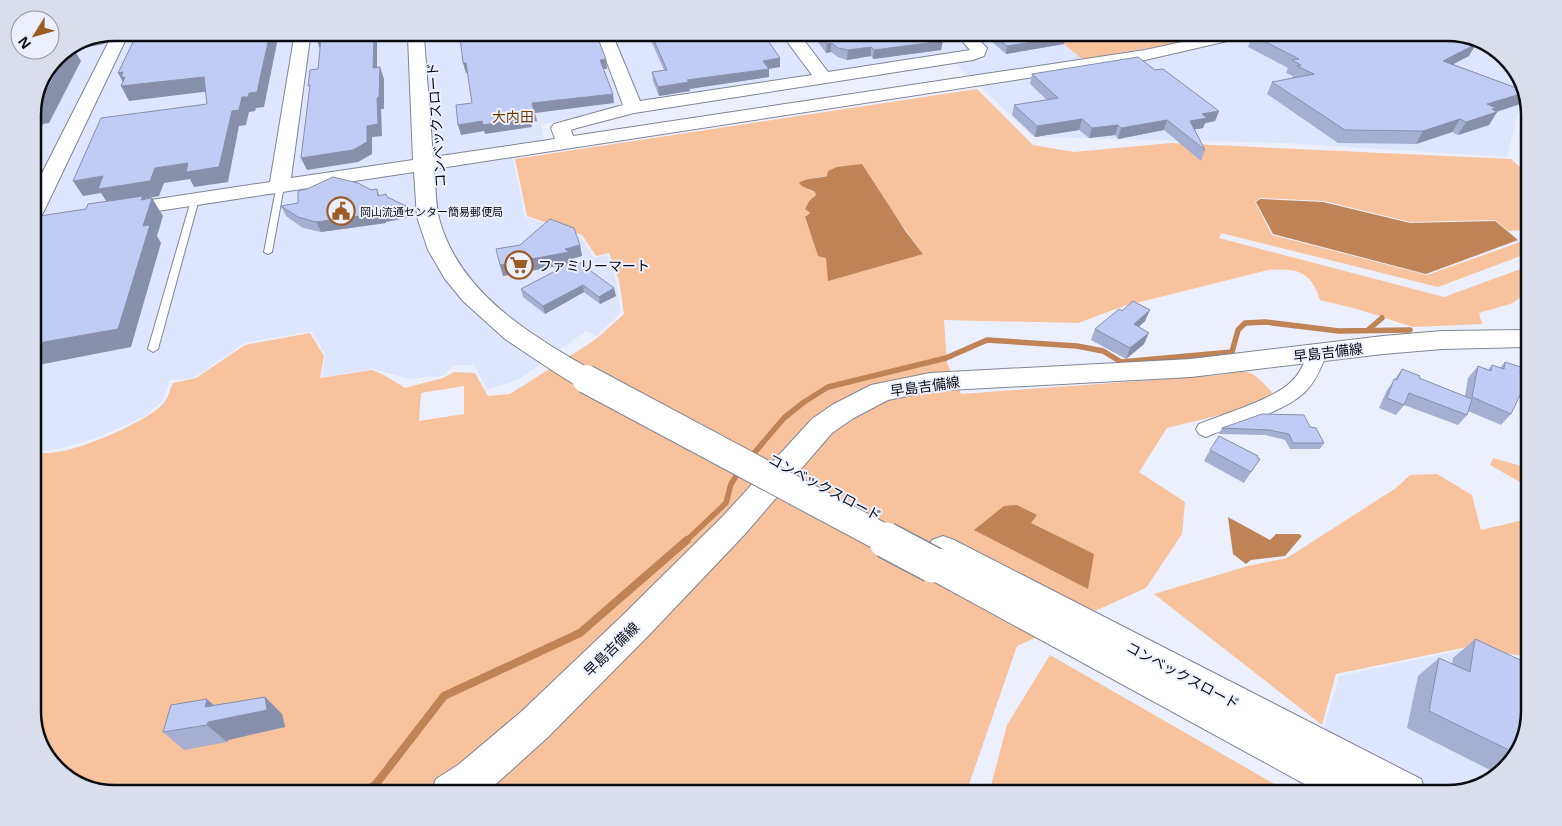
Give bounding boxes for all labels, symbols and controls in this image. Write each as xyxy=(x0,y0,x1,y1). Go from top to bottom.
north arrow xyxy=(10,10,60,60)
text: N xyxy=(13,33,35,53)
street label: コンベックスロード xyxy=(422,62,450,188)
district label: 大内田 xyxy=(492,107,534,126)
public building icon: 岡山流通センター簡易郵便局 xyxy=(326,196,356,226)
place label: 岡山流通センター簡易郵便局 xyxy=(360,204,503,219)
supermarket icon: ファミリーマート xyxy=(504,250,534,280)
place label: ファミリーマート xyxy=(538,256,650,275)
street label: 早島吉備線 xyxy=(1292,338,1364,366)
street label: 早島吉備線 xyxy=(889,372,961,400)
street label: コンベックスロード xyxy=(765,449,885,525)
street label: 早島吉備線 xyxy=(579,618,643,680)
street label: コンベックスロード xyxy=(1123,637,1243,713)

